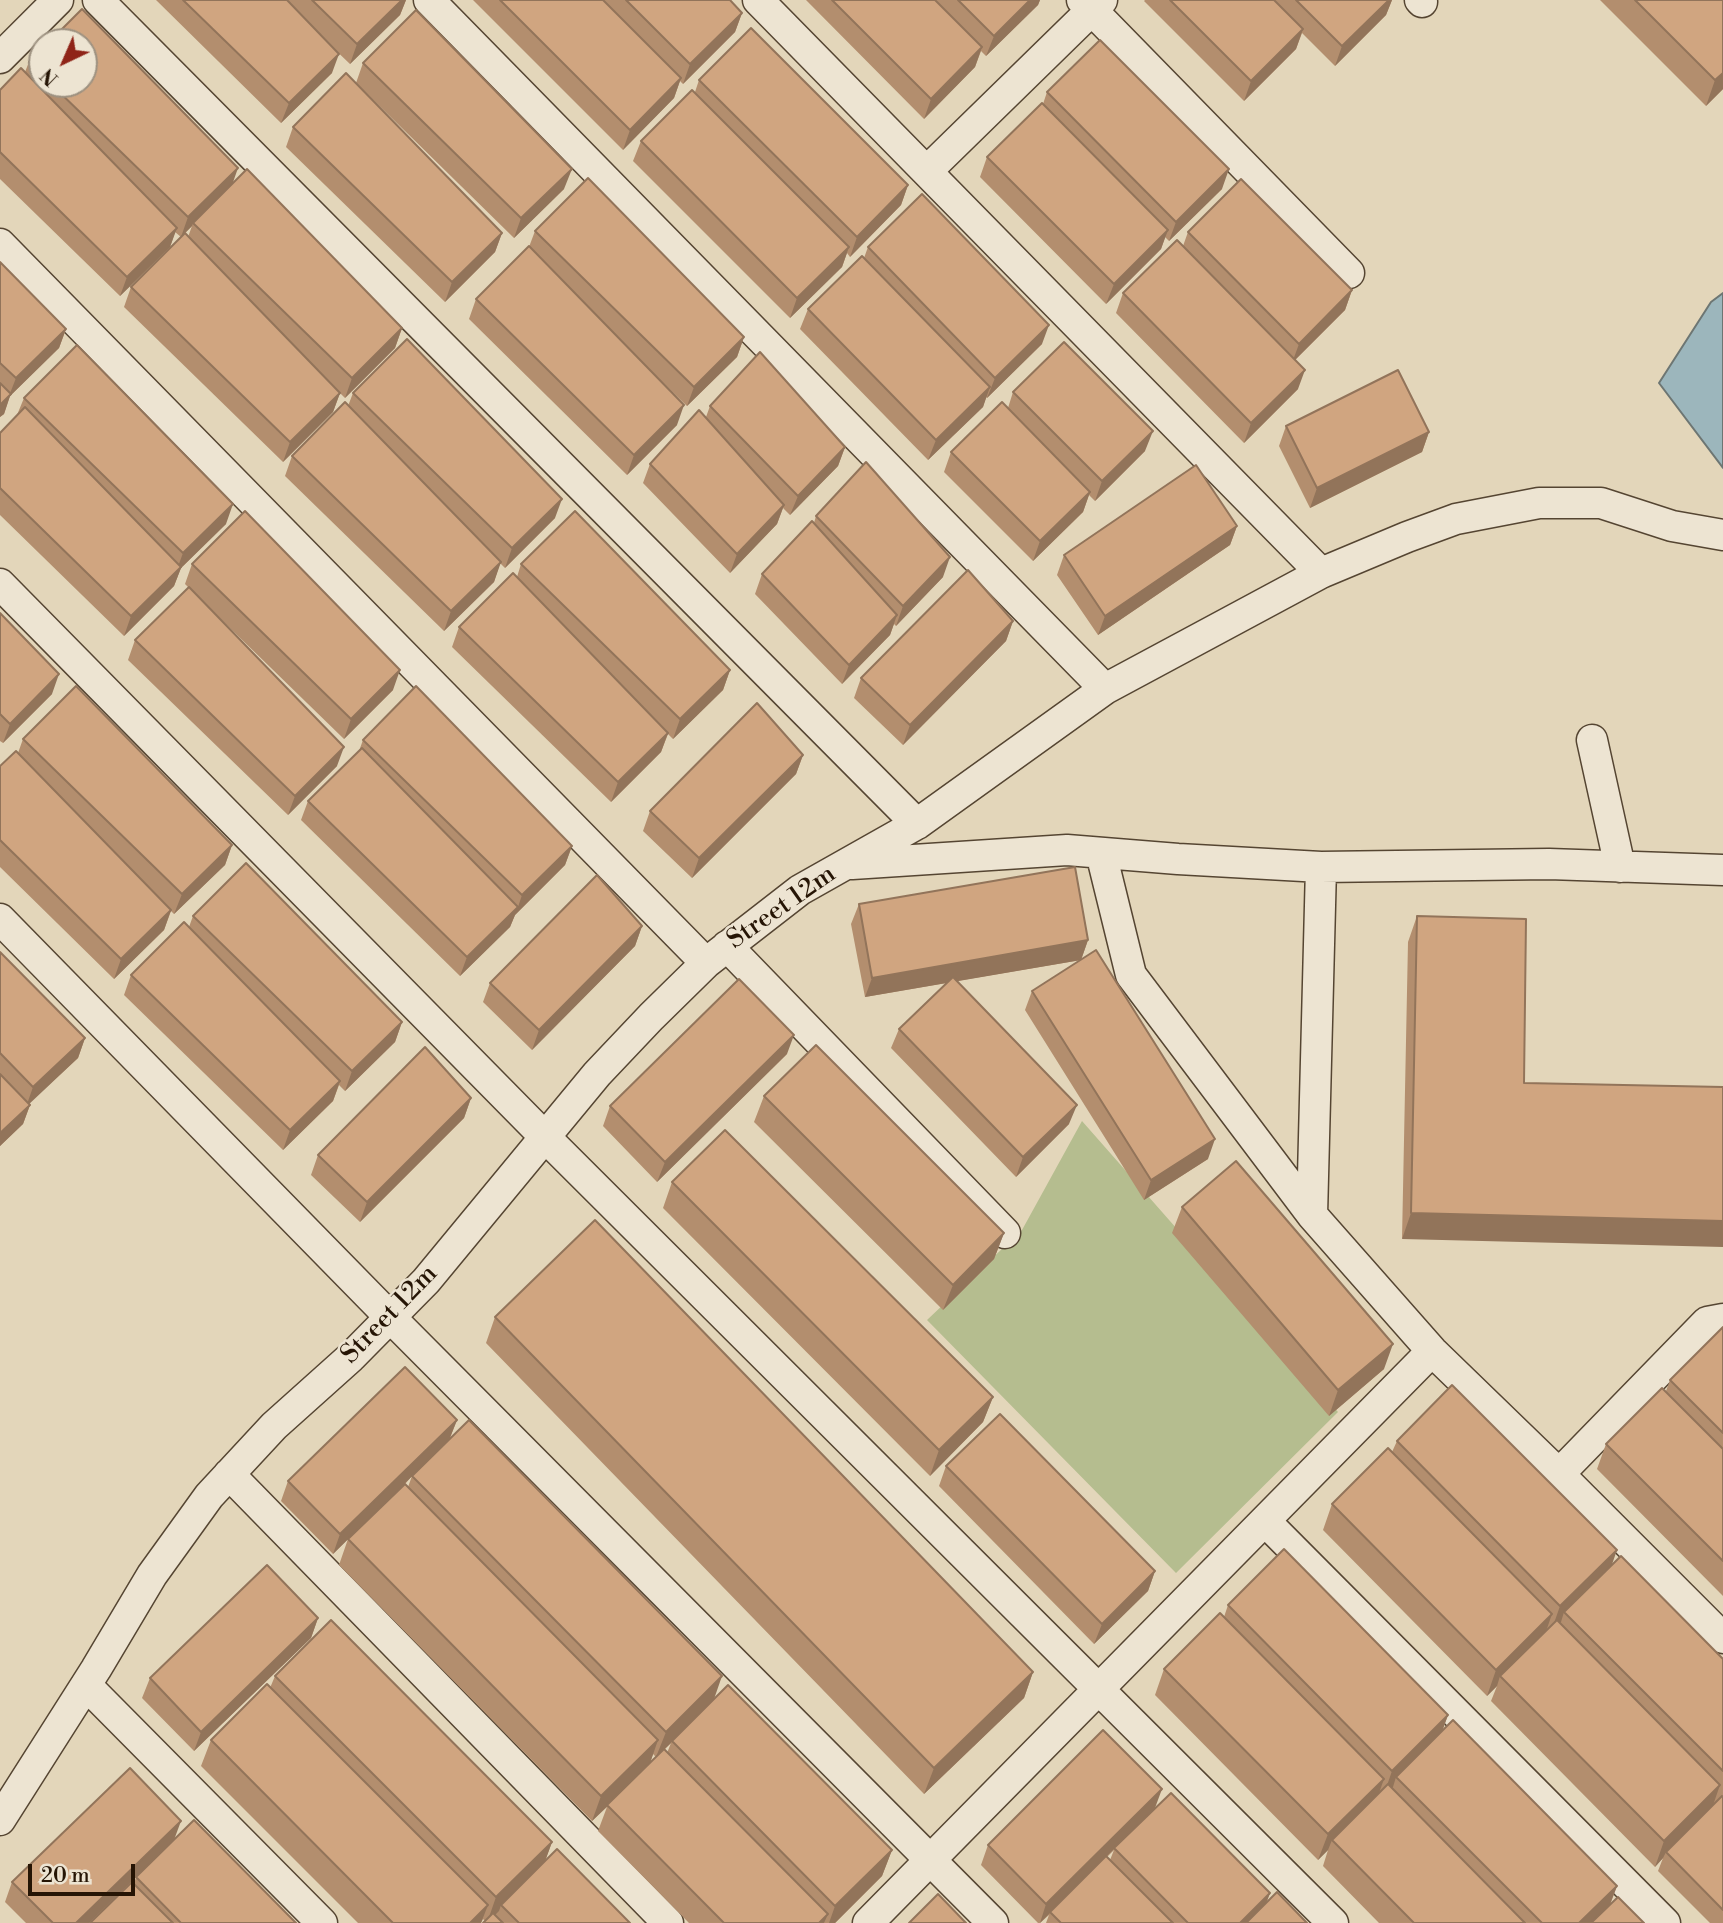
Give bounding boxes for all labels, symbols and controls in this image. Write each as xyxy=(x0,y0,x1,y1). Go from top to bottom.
north arrow xyxy=(28,28,98,98)
text: N xyxy=(36,63,64,91)
street label: Street 12m xyxy=(722,859,842,957)
street label: Street 12m xyxy=(335,1259,445,1371)
scale bar xyxy=(32,1850,138,1894)
text: 20 m xyxy=(41,1863,90,1889)

